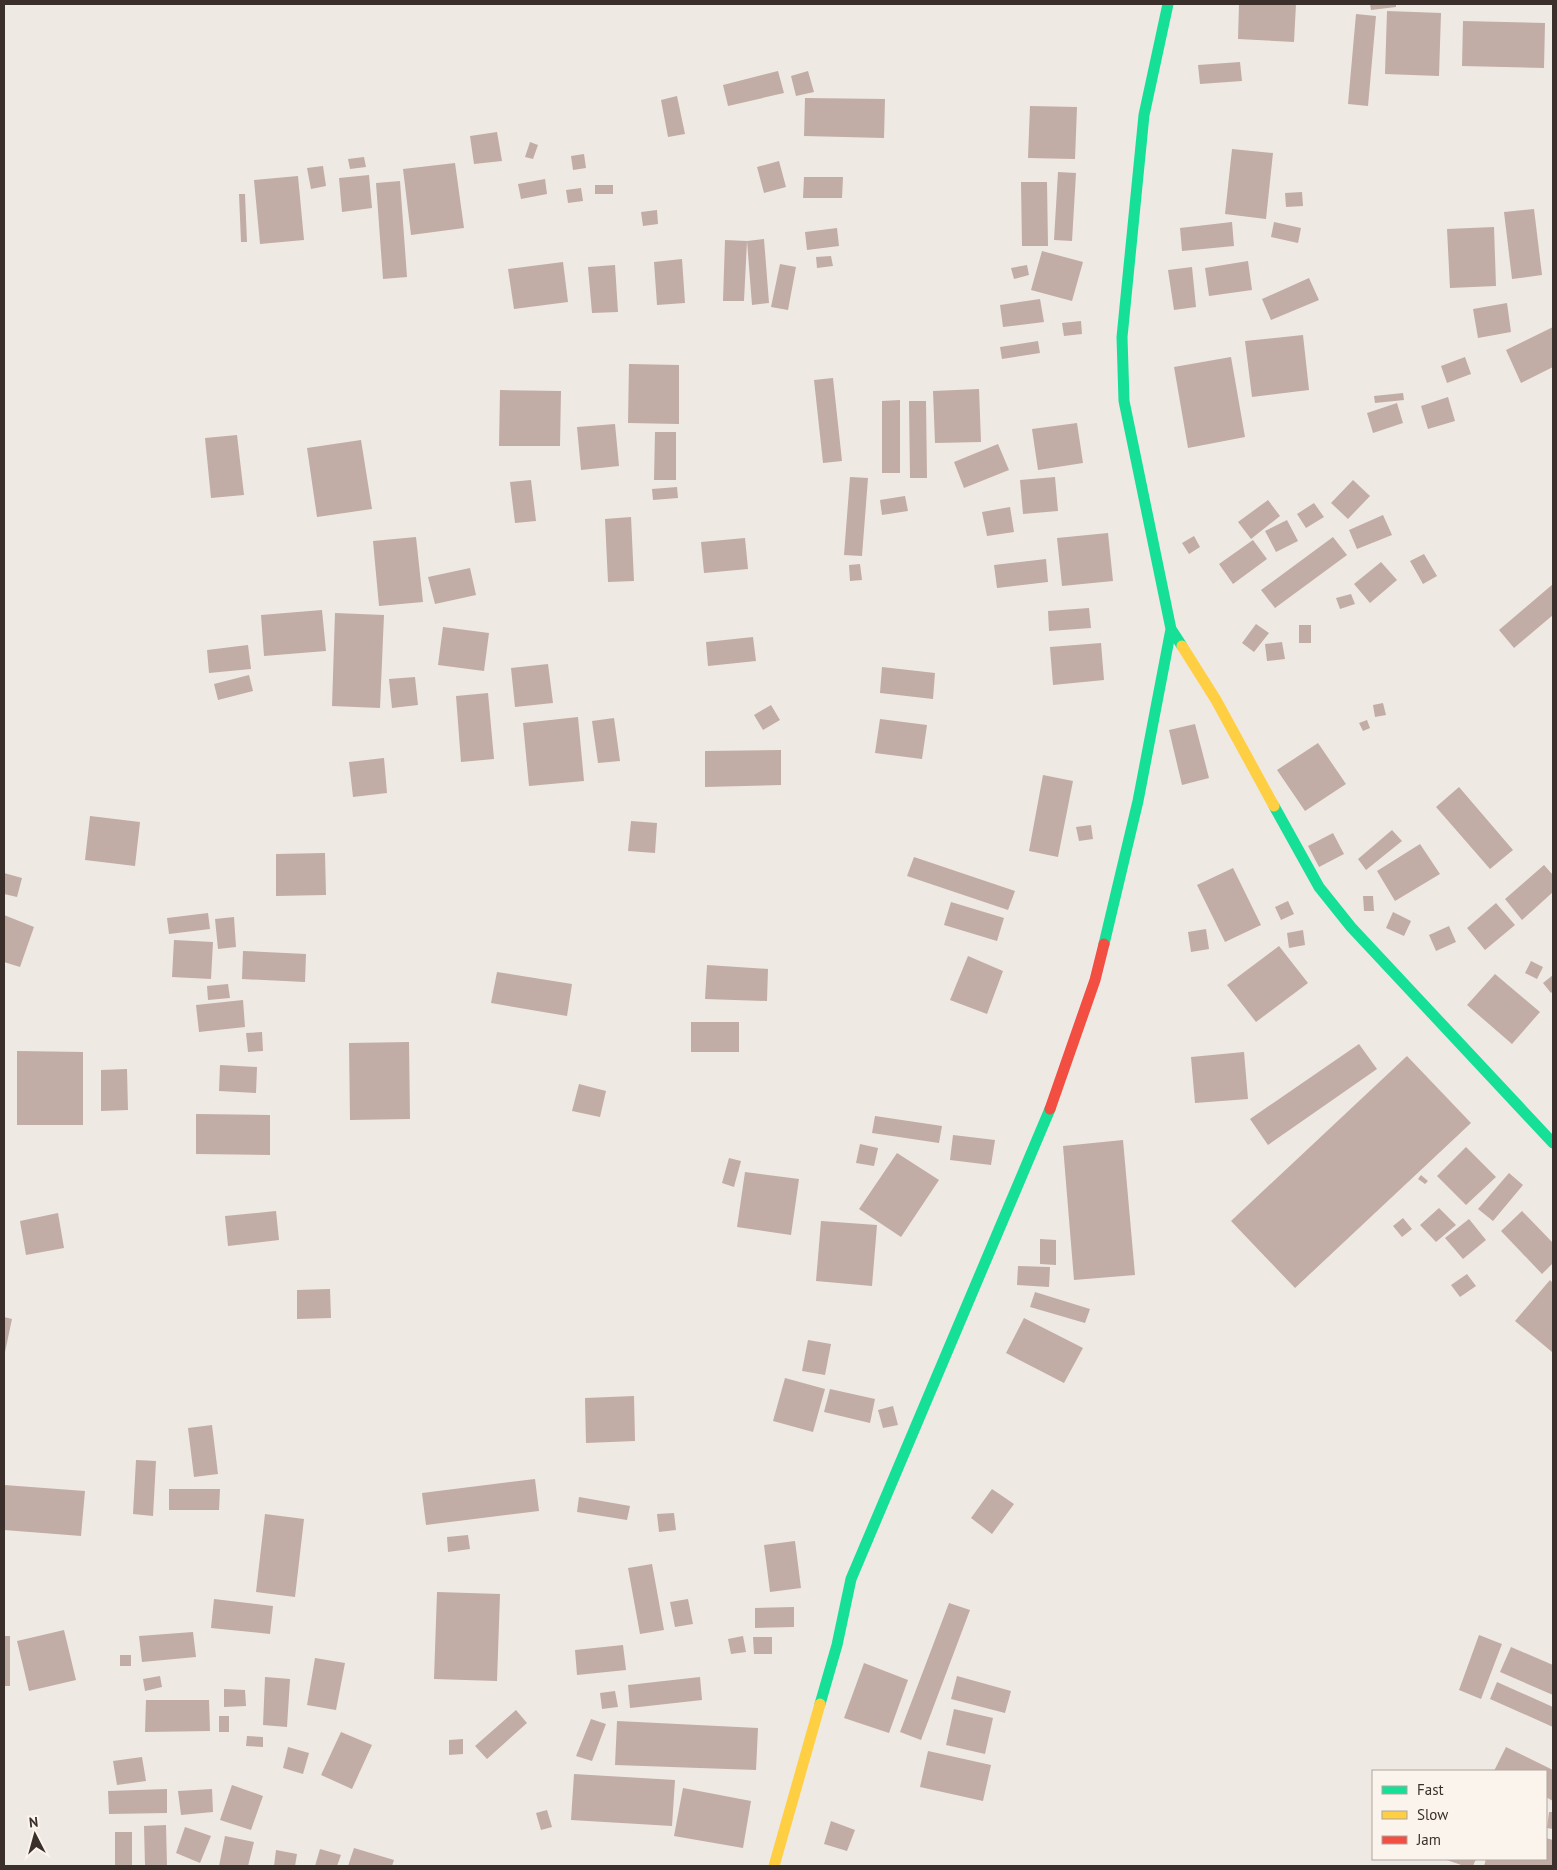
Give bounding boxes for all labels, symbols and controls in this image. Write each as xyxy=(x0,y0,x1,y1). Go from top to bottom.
legend xyxy=(1372,1770,1547,1860)
text: Fast xyxy=(1417,1780,1444,1799)
text: Slow xyxy=(1417,1805,1448,1824)
north arrow xyxy=(10,1810,60,1860)
text: N xyxy=(28,1813,39,1832)
text: Jam xyxy=(1416,1830,1441,1849)

